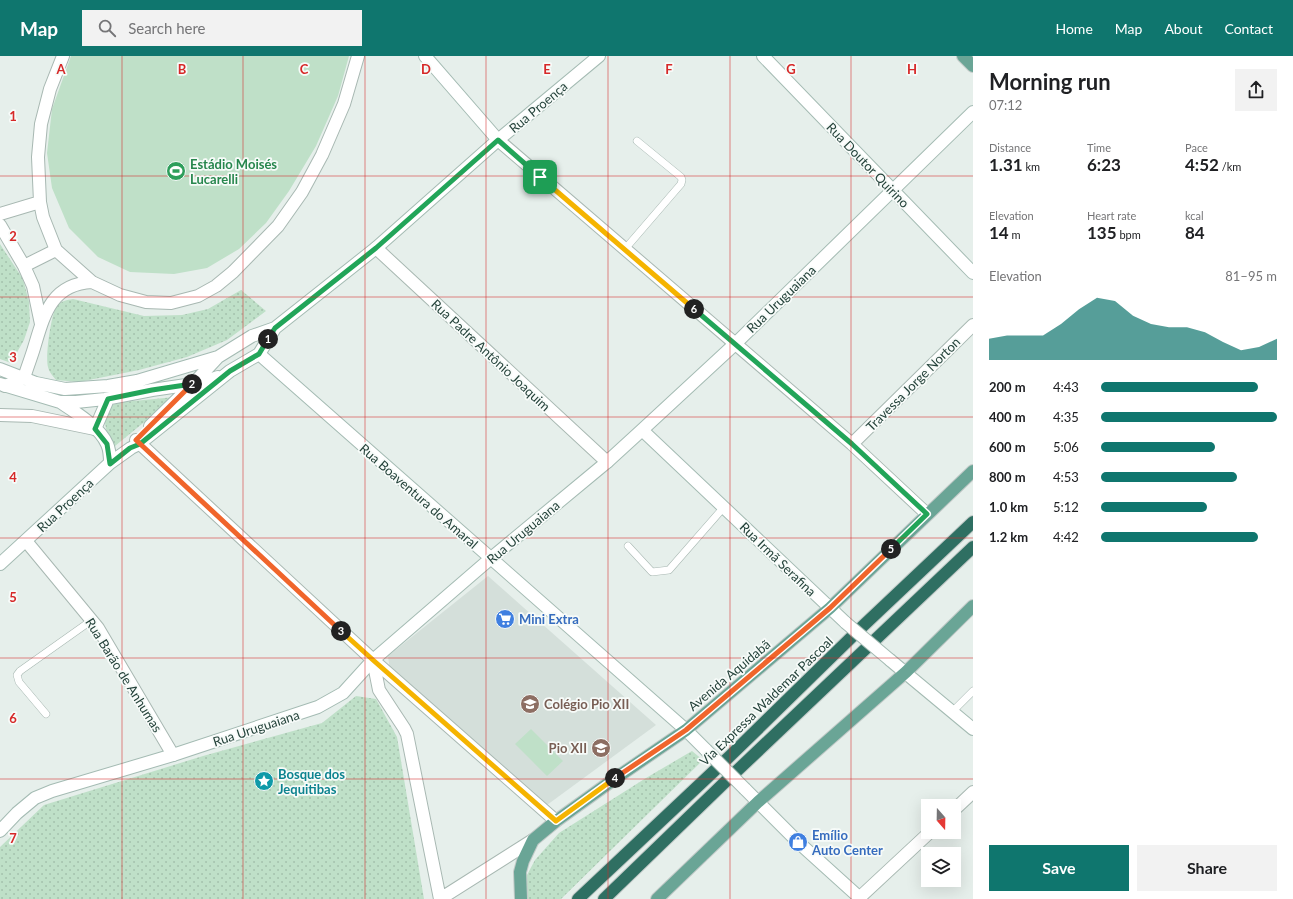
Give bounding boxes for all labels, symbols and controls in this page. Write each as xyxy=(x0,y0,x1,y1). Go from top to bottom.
search box xyxy=(82,10,362,46)
text: Map xyxy=(20,17,58,40)
icon: search xyxy=(96,17,118,39)
text: Search here xyxy=(128,19,206,37)
text: Home xyxy=(1055,20,1093,37)
text: Map xyxy=(1115,20,1142,37)
text: About xyxy=(1164,20,1202,37)
text: Contact xyxy=(1224,20,1273,37)
text: A xyxy=(55,61,66,77)
text: B xyxy=(178,61,187,77)
text: C xyxy=(300,61,309,77)
text: D xyxy=(421,61,431,77)
text: E xyxy=(543,61,551,77)
text: F xyxy=(665,61,673,77)
text: G xyxy=(786,61,796,77)
text: H xyxy=(907,61,917,77)
text: Morning run xyxy=(989,68,1111,95)
button: share xyxy=(1235,69,1277,111)
street label: Rua Proença xyxy=(506,78,570,136)
text: 07:12 xyxy=(989,97,1022,113)
text: 1 xyxy=(9,108,17,124)
street label: Rua Doutor Quirino xyxy=(823,119,913,211)
text: Distance xyxy=(989,141,1031,154)
text: Time xyxy=(1087,141,1111,154)
text: Pace xyxy=(1185,141,1208,154)
text: 1.31 xyxy=(989,154,1023,175)
text: 6:23 xyxy=(1087,154,1121,175)
text: 4:52 xyxy=(1185,154,1219,175)
place label: Estádio Moisés Lucarelli xyxy=(190,156,277,187)
sports icon: Estádio Moisés Lucarelli xyxy=(165,160,187,182)
pin xyxy=(523,160,557,194)
text: km xyxy=(1023,160,1040,173)
text: /km xyxy=(1219,160,1241,173)
icon: arrive xyxy=(529,166,551,188)
text: Elevation xyxy=(989,209,1034,222)
text: Heart rate xyxy=(1087,209,1136,222)
text: kcal xyxy=(1185,209,1204,222)
text: 14 xyxy=(989,222,1009,243)
text: 135 xyxy=(1087,222,1117,243)
text: 84 xyxy=(1185,222,1205,243)
text: 2 xyxy=(9,228,17,244)
text: m xyxy=(1009,228,1021,241)
text: bpm xyxy=(1117,228,1141,241)
street label: Rua Uruguaiana xyxy=(743,262,819,336)
text: Elevation xyxy=(989,268,1042,284)
text: 81–95 m xyxy=(1225,268,1277,284)
street label: Rua Padre Antônio Joaquim xyxy=(428,296,554,414)
pin: 6 xyxy=(684,299,704,319)
text: 6 xyxy=(691,302,697,315)
pin: 1 xyxy=(258,329,278,349)
text: 1 xyxy=(265,332,271,345)
street label: Travessa Jorge Norton xyxy=(863,334,963,434)
text: 3 xyxy=(9,349,17,365)
pin: 2 xyxy=(182,374,202,394)
text: 2 xyxy=(189,377,195,390)
text: 200 m xyxy=(989,379,1026,395)
text: 4:43 xyxy=(1053,379,1079,395)
text: 400 m xyxy=(989,409,1026,425)
text: 4:35 xyxy=(1053,409,1079,425)
text: 600 m xyxy=(989,439,1026,455)
text: 5:06 xyxy=(1053,439,1079,455)
street label: Rua Boaventura do Amaral xyxy=(357,440,481,552)
text: 4 xyxy=(9,469,17,485)
text: 800 m xyxy=(989,469,1026,485)
text: 4:53 xyxy=(1053,469,1079,485)
street label: Rua Proença xyxy=(33,475,97,535)
street label: Rua Uruguaiana xyxy=(483,497,563,567)
text: 1.0 km xyxy=(989,499,1028,515)
text: 5:12 xyxy=(1053,499,1079,515)
street label: Rua Irmã Serafina xyxy=(737,519,819,599)
text: 1.2 km xyxy=(989,529,1028,545)
text: 4:42 xyxy=(1053,529,1079,545)
pin: 5 xyxy=(881,539,901,559)
text: 5 xyxy=(888,542,894,555)
text: 5 xyxy=(9,589,17,605)
supermarket icon: Mini Extra xyxy=(494,608,516,630)
place label: Mini Extra xyxy=(519,611,579,627)
street label: Rua Barão de Anhumas xyxy=(82,615,166,735)
pin: 3 xyxy=(331,621,351,641)
text: 3 xyxy=(338,624,344,637)
street label: Via Expressa Waldemar Pascoal xyxy=(696,633,836,769)
street label: Avenida Aquidabã xyxy=(685,636,773,714)
school or university icon: Colégio Pio XII xyxy=(519,693,541,715)
place label: Colégio Pio XII xyxy=(544,696,629,712)
street label: Rua Uruguaiana xyxy=(211,706,301,750)
text: 6 xyxy=(9,710,17,726)
school or university icon: Pio XII xyxy=(590,737,612,759)
place label: Pio XII xyxy=(549,740,587,756)
place label: Bosque dos Jequitibas xyxy=(278,766,345,797)
pin: 4 xyxy=(605,768,625,788)
place icon: Bosque dos Jequitibas xyxy=(253,770,275,792)
text: 4 xyxy=(612,771,618,784)
north arrow xyxy=(921,799,961,839)
map controls xyxy=(921,799,961,887)
place label: Emílio Auto Center xyxy=(811,827,883,858)
text: 7 xyxy=(9,830,17,846)
shop icon: Emílio Auto Center xyxy=(787,831,809,853)
button: Save xyxy=(989,845,1129,891)
button: Share xyxy=(1137,845,1277,891)
button: layers xyxy=(921,847,961,887)

